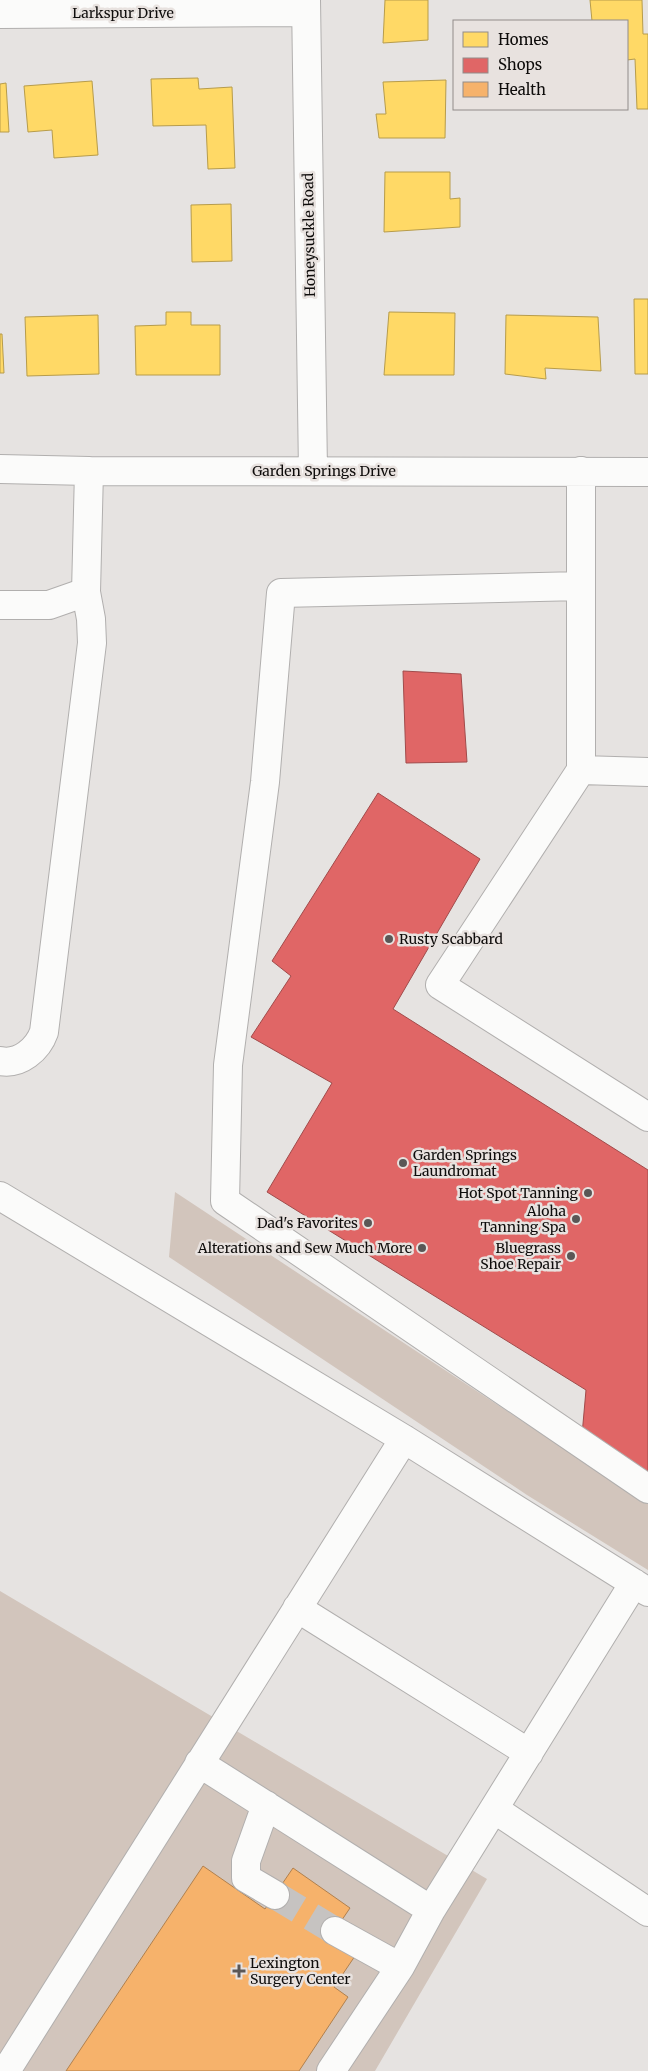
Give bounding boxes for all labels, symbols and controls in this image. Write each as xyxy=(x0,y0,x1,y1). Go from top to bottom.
street label: Larkspur Drive xyxy=(72,4,174,22)
legend xyxy=(453,20,628,110)
text: Homes xyxy=(498,30,549,49)
text: Shops xyxy=(498,55,542,74)
text: Health xyxy=(498,80,546,99)
street label: Honeysuckle Road xyxy=(299,172,319,297)
street label: Garden Springs Drive xyxy=(252,462,396,480)
place label: Rusty Scabbard xyxy=(399,930,503,948)
marker: Rusty Scabbard xyxy=(383,933,395,945)
place label: Garden Springs Laundromat xyxy=(413,1146,517,1180)
marker: Garden Springs Laundromat xyxy=(397,1157,409,1169)
place label: Hot Spot Tanning xyxy=(458,1184,579,1202)
marker: Hot Spot Tanning xyxy=(582,1187,594,1199)
place label: Aloha Tanning Spa xyxy=(481,1202,566,1236)
marker: Aloha Tanning Spa xyxy=(570,1213,582,1225)
place label: Dad's Favorites xyxy=(257,1214,358,1232)
marker: Dad's Favorites xyxy=(362,1217,374,1229)
place label: Alterations and Sew Much More xyxy=(197,1239,412,1257)
place label: Bluegrass Shoe Repair xyxy=(480,1239,561,1273)
marker: Alterations and Sew Much More xyxy=(416,1242,428,1254)
marker: Bluegrass Shoe Repair xyxy=(565,1250,577,1262)
place label: Lexington Surgery Center xyxy=(250,1954,351,1988)
marker: Lexington Surgery Center xyxy=(232,1964,246,1978)

